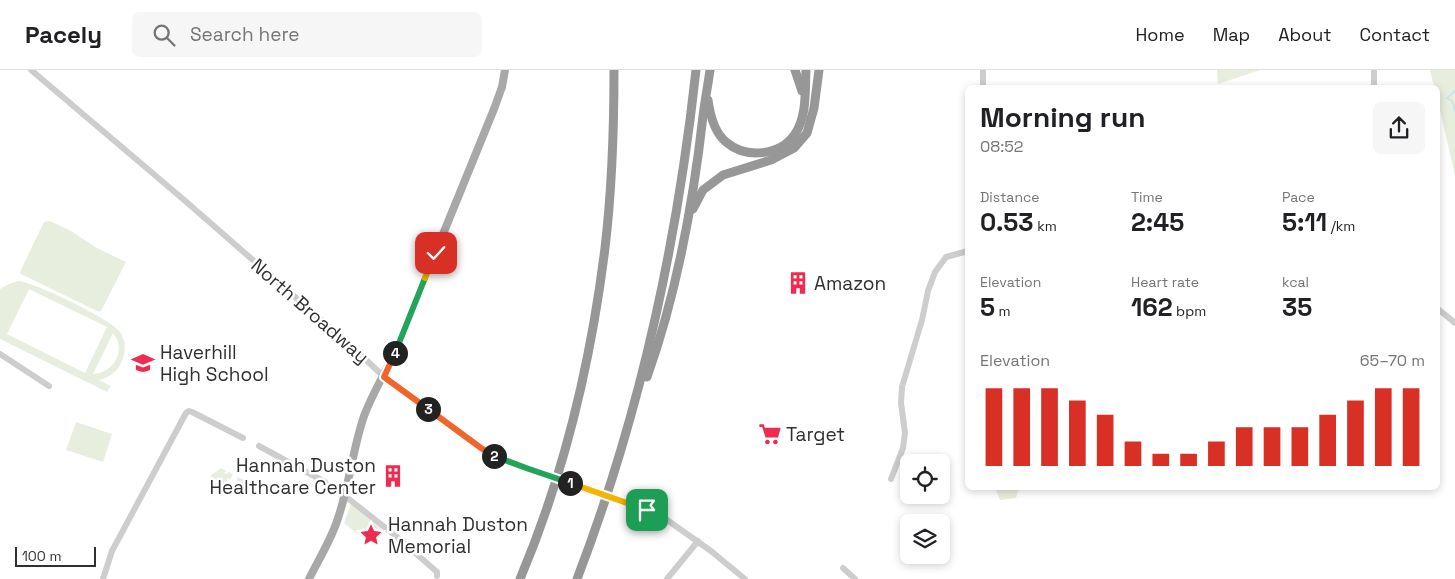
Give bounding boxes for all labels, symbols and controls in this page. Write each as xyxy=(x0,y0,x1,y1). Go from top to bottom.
search box xyxy=(132,12,482,57)
text: Pacely xyxy=(25,19,102,50)
icon: search xyxy=(150,21,178,49)
text: Search here xyxy=(190,22,299,47)
text: Home xyxy=(1136,23,1185,46)
text: Map xyxy=(1213,23,1250,46)
text: About xyxy=(1278,23,1332,46)
text: Contact xyxy=(1360,23,1430,46)
text: Morning run xyxy=(980,99,1145,135)
button: share xyxy=(1373,102,1425,154)
text: 08:52 xyxy=(980,136,1023,157)
text: Distance xyxy=(980,188,1040,206)
text: Time xyxy=(1131,188,1163,206)
text: Pace xyxy=(1282,188,1315,206)
text: 0.53 xyxy=(980,206,1034,238)
text: 2:45 xyxy=(1131,206,1184,238)
text: 5:11 xyxy=(1282,206,1327,238)
text: km xyxy=(1034,217,1057,235)
text: /km xyxy=(1327,217,1355,235)
pin xyxy=(415,232,457,274)
icon: check xyxy=(422,239,450,267)
street label: North Broadway xyxy=(246,253,374,369)
building icon: Amazon xyxy=(785,270,811,296)
place label: Amazon xyxy=(814,271,886,296)
text: Elevation xyxy=(980,273,1041,291)
text: Heart rate xyxy=(1131,273,1199,291)
text: kcal xyxy=(1282,273,1309,291)
text: 5 xyxy=(980,291,995,323)
text: 162 xyxy=(1131,291,1173,323)
text: 35 xyxy=(1282,291,1312,323)
text: m xyxy=(995,302,1011,320)
text: bpm xyxy=(1173,302,1206,320)
place label: Haverhill High School xyxy=(160,340,269,387)
pin: 4 xyxy=(382,340,408,366)
text: 4 xyxy=(391,344,400,362)
school or university icon: Haverhill High School xyxy=(130,350,156,376)
text: Elevation xyxy=(980,350,1050,371)
text: 65–70 m xyxy=(1360,350,1425,371)
pin: 3 xyxy=(416,396,440,422)
text: 3 xyxy=(424,400,433,418)
supermarket icon: Target xyxy=(757,421,783,447)
place label: Target xyxy=(786,422,845,447)
pin: 2 xyxy=(482,444,506,468)
text: 2 xyxy=(490,447,499,465)
place label: Hannah Duston Healthcare Center xyxy=(209,453,376,500)
map controls xyxy=(900,454,950,564)
button: locate xyxy=(900,454,950,504)
building icon: Hannah Duston Healthcare Center xyxy=(380,463,406,489)
pin: 1 xyxy=(558,470,582,496)
text: 1 xyxy=(567,474,574,492)
pin xyxy=(626,489,668,531)
icon: arrive xyxy=(633,496,661,524)
place label: Hannah Duston Memorial xyxy=(388,512,528,559)
button: layers xyxy=(900,514,950,564)
place icon: Hannah Duston Memorial xyxy=(358,522,384,548)
scale bar xyxy=(15,544,96,567)
text: 100 m xyxy=(22,547,61,565)

